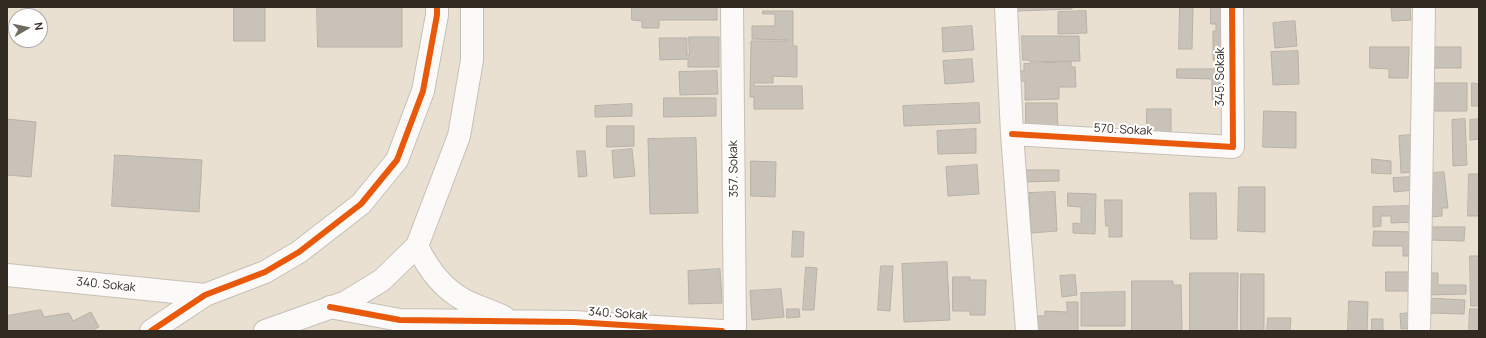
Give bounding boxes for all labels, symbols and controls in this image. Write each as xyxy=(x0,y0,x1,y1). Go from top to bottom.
north arrow xyxy=(8,8,48,48)
text: N xyxy=(31,21,47,31)
street label: 345. Sokak xyxy=(1214,47,1228,107)
street label: 570. Sokak xyxy=(1093,121,1153,139)
street label: 357. Sokak xyxy=(726,140,742,198)
street label: 340. Sokak xyxy=(76,275,136,295)
street label: 340. Sokak xyxy=(588,305,648,323)

